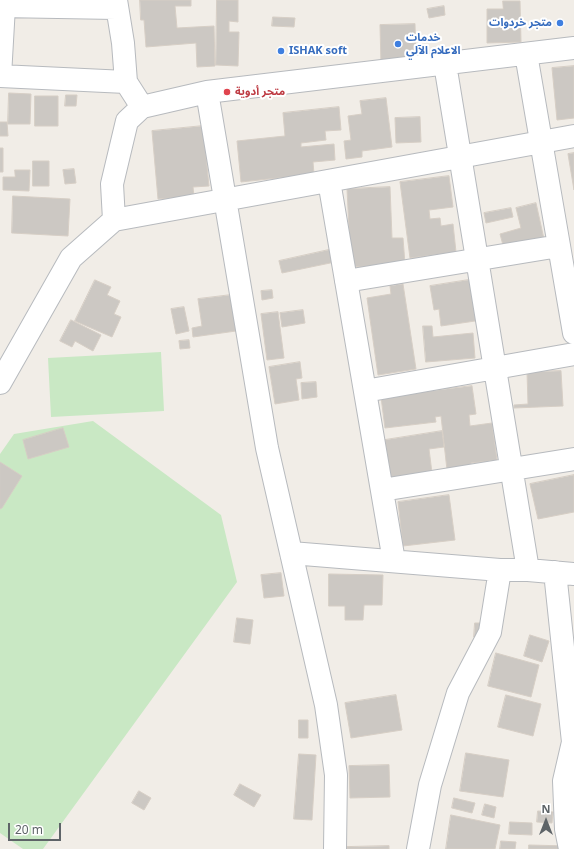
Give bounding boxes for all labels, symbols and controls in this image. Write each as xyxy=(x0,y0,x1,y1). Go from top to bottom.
place label: متجر خردوات xyxy=(489,16,552,30)
marker: متجر خردوات xyxy=(555,18,565,28)
place label: خدمات الاعلام الآلي xyxy=(406,31,460,57)
marker: خدمات الاعلام الآلي xyxy=(393,39,403,49)
place label: ISHAK soft xyxy=(289,44,347,58)
marker: ISHAK soft xyxy=(276,46,286,56)
place label: متجر أدوية xyxy=(235,85,285,99)
marker: متجر أدوية xyxy=(222,87,232,97)
north arrow xyxy=(526,801,566,841)
text: N xyxy=(542,801,550,816)
scale bar xyxy=(10,815,63,841)
text: 20 m xyxy=(15,821,43,838)

